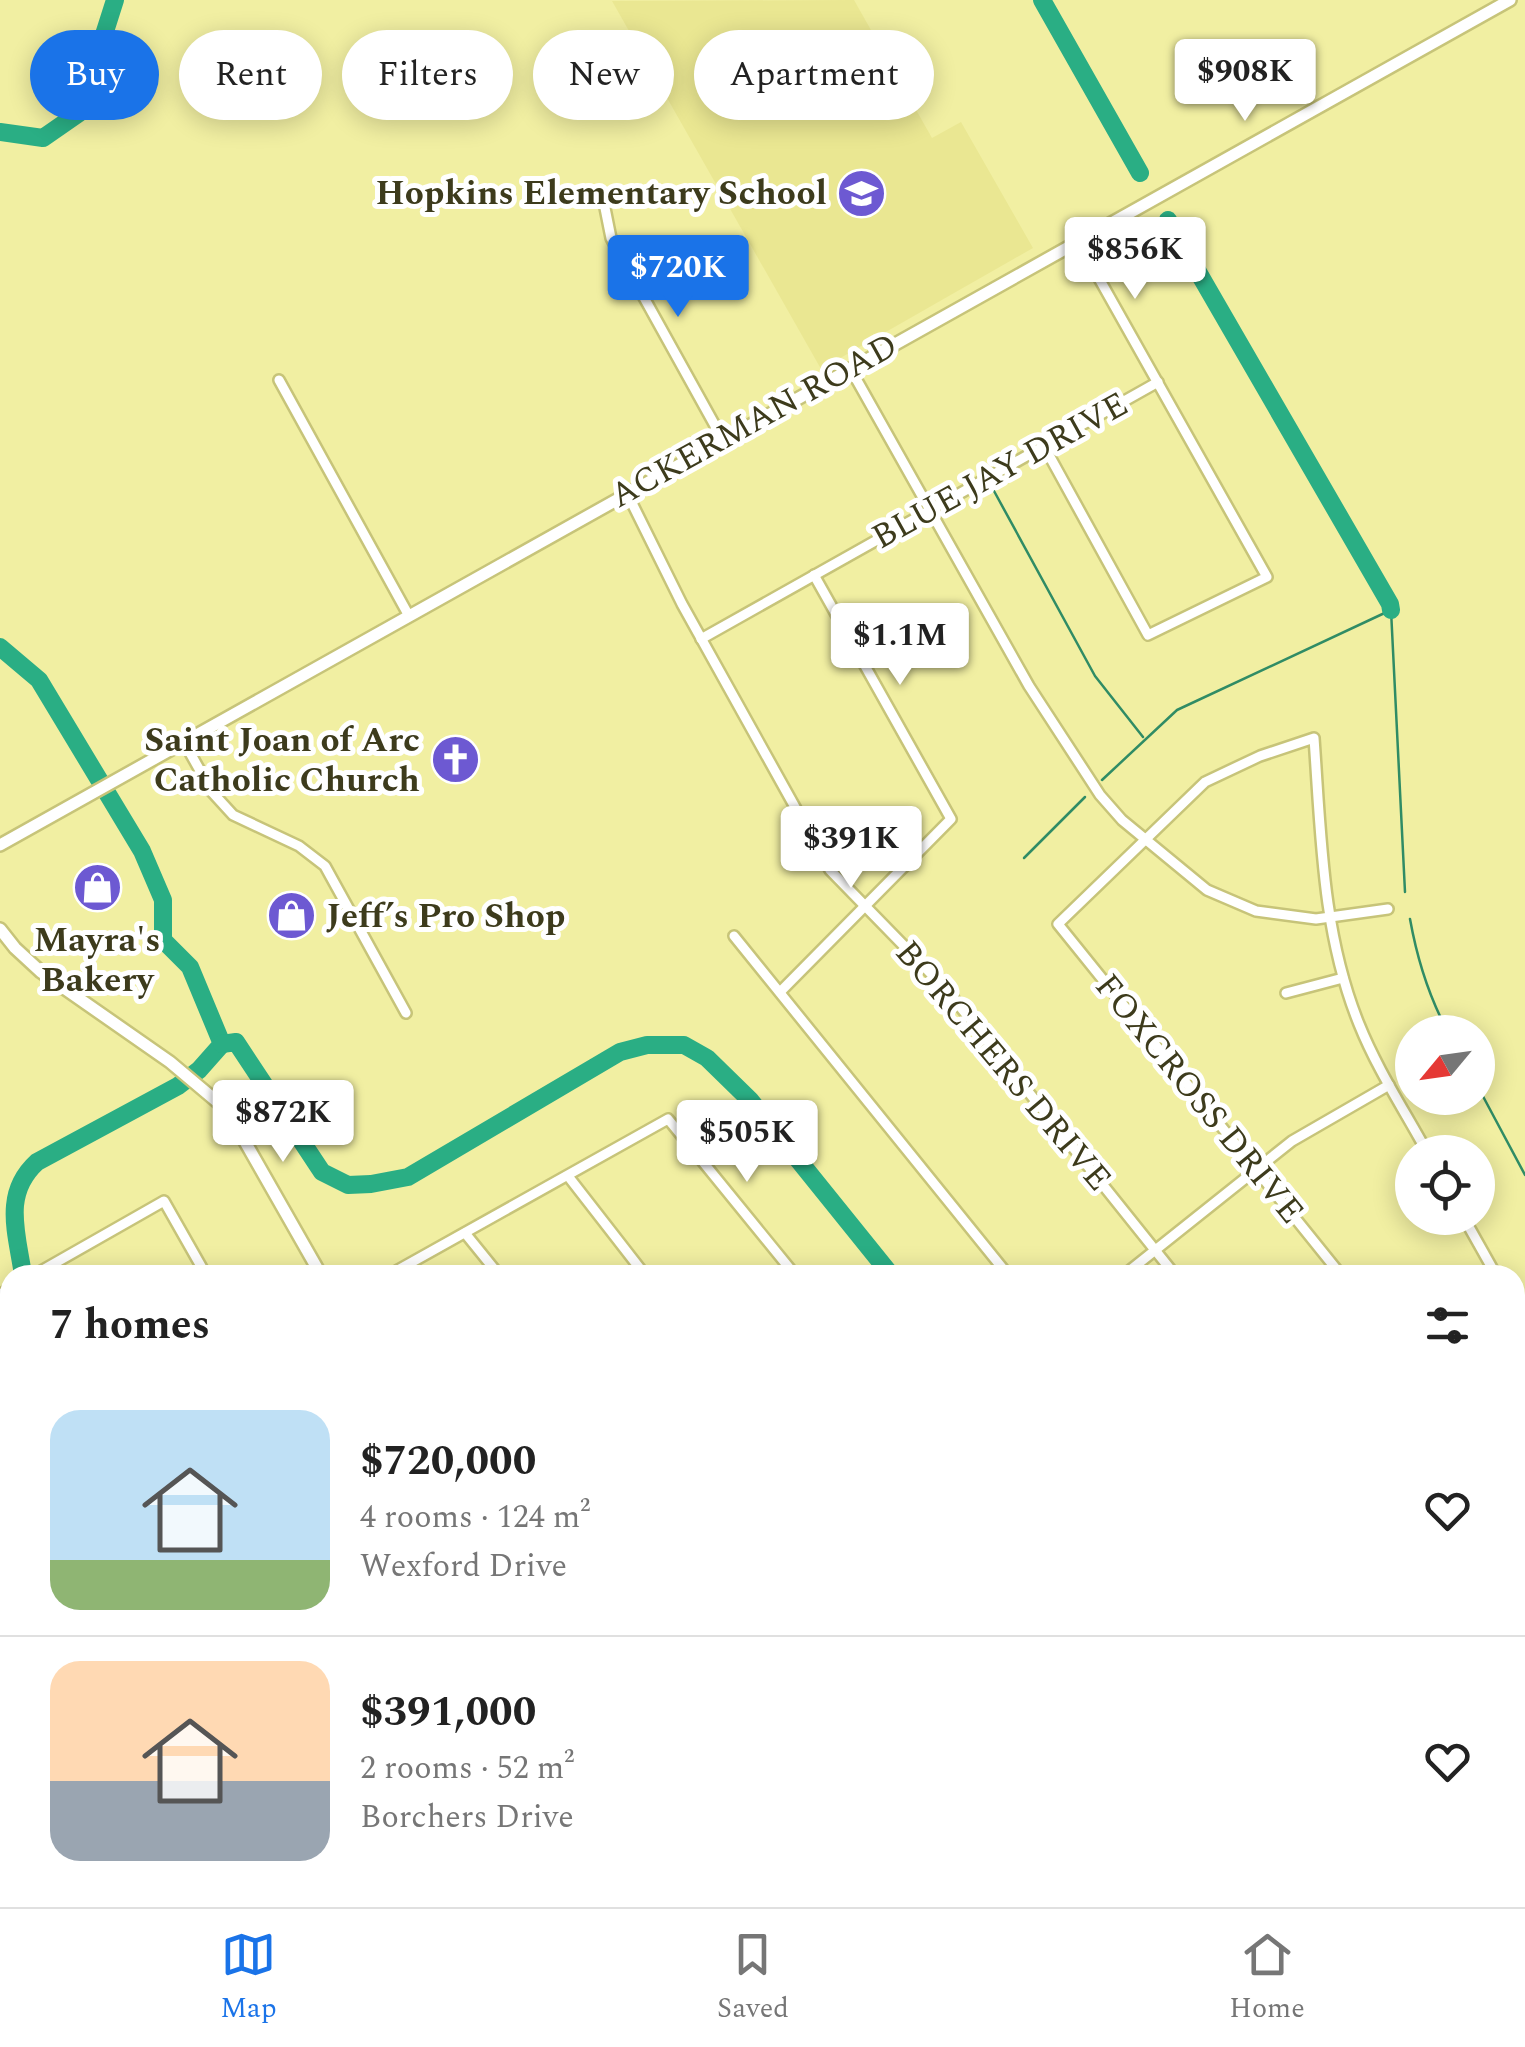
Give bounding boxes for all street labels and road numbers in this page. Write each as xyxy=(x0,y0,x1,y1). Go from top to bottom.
street label: ACKERMAN ROAD xyxy=(600,320,908,522)
street label: BLUE JAY DRIVE xyxy=(862,378,1138,564)
street label: BORCHERS DRIVE xyxy=(882,929,1124,1203)
street label: FOXCROSS DRIVE xyxy=(1081,962,1317,1236)

